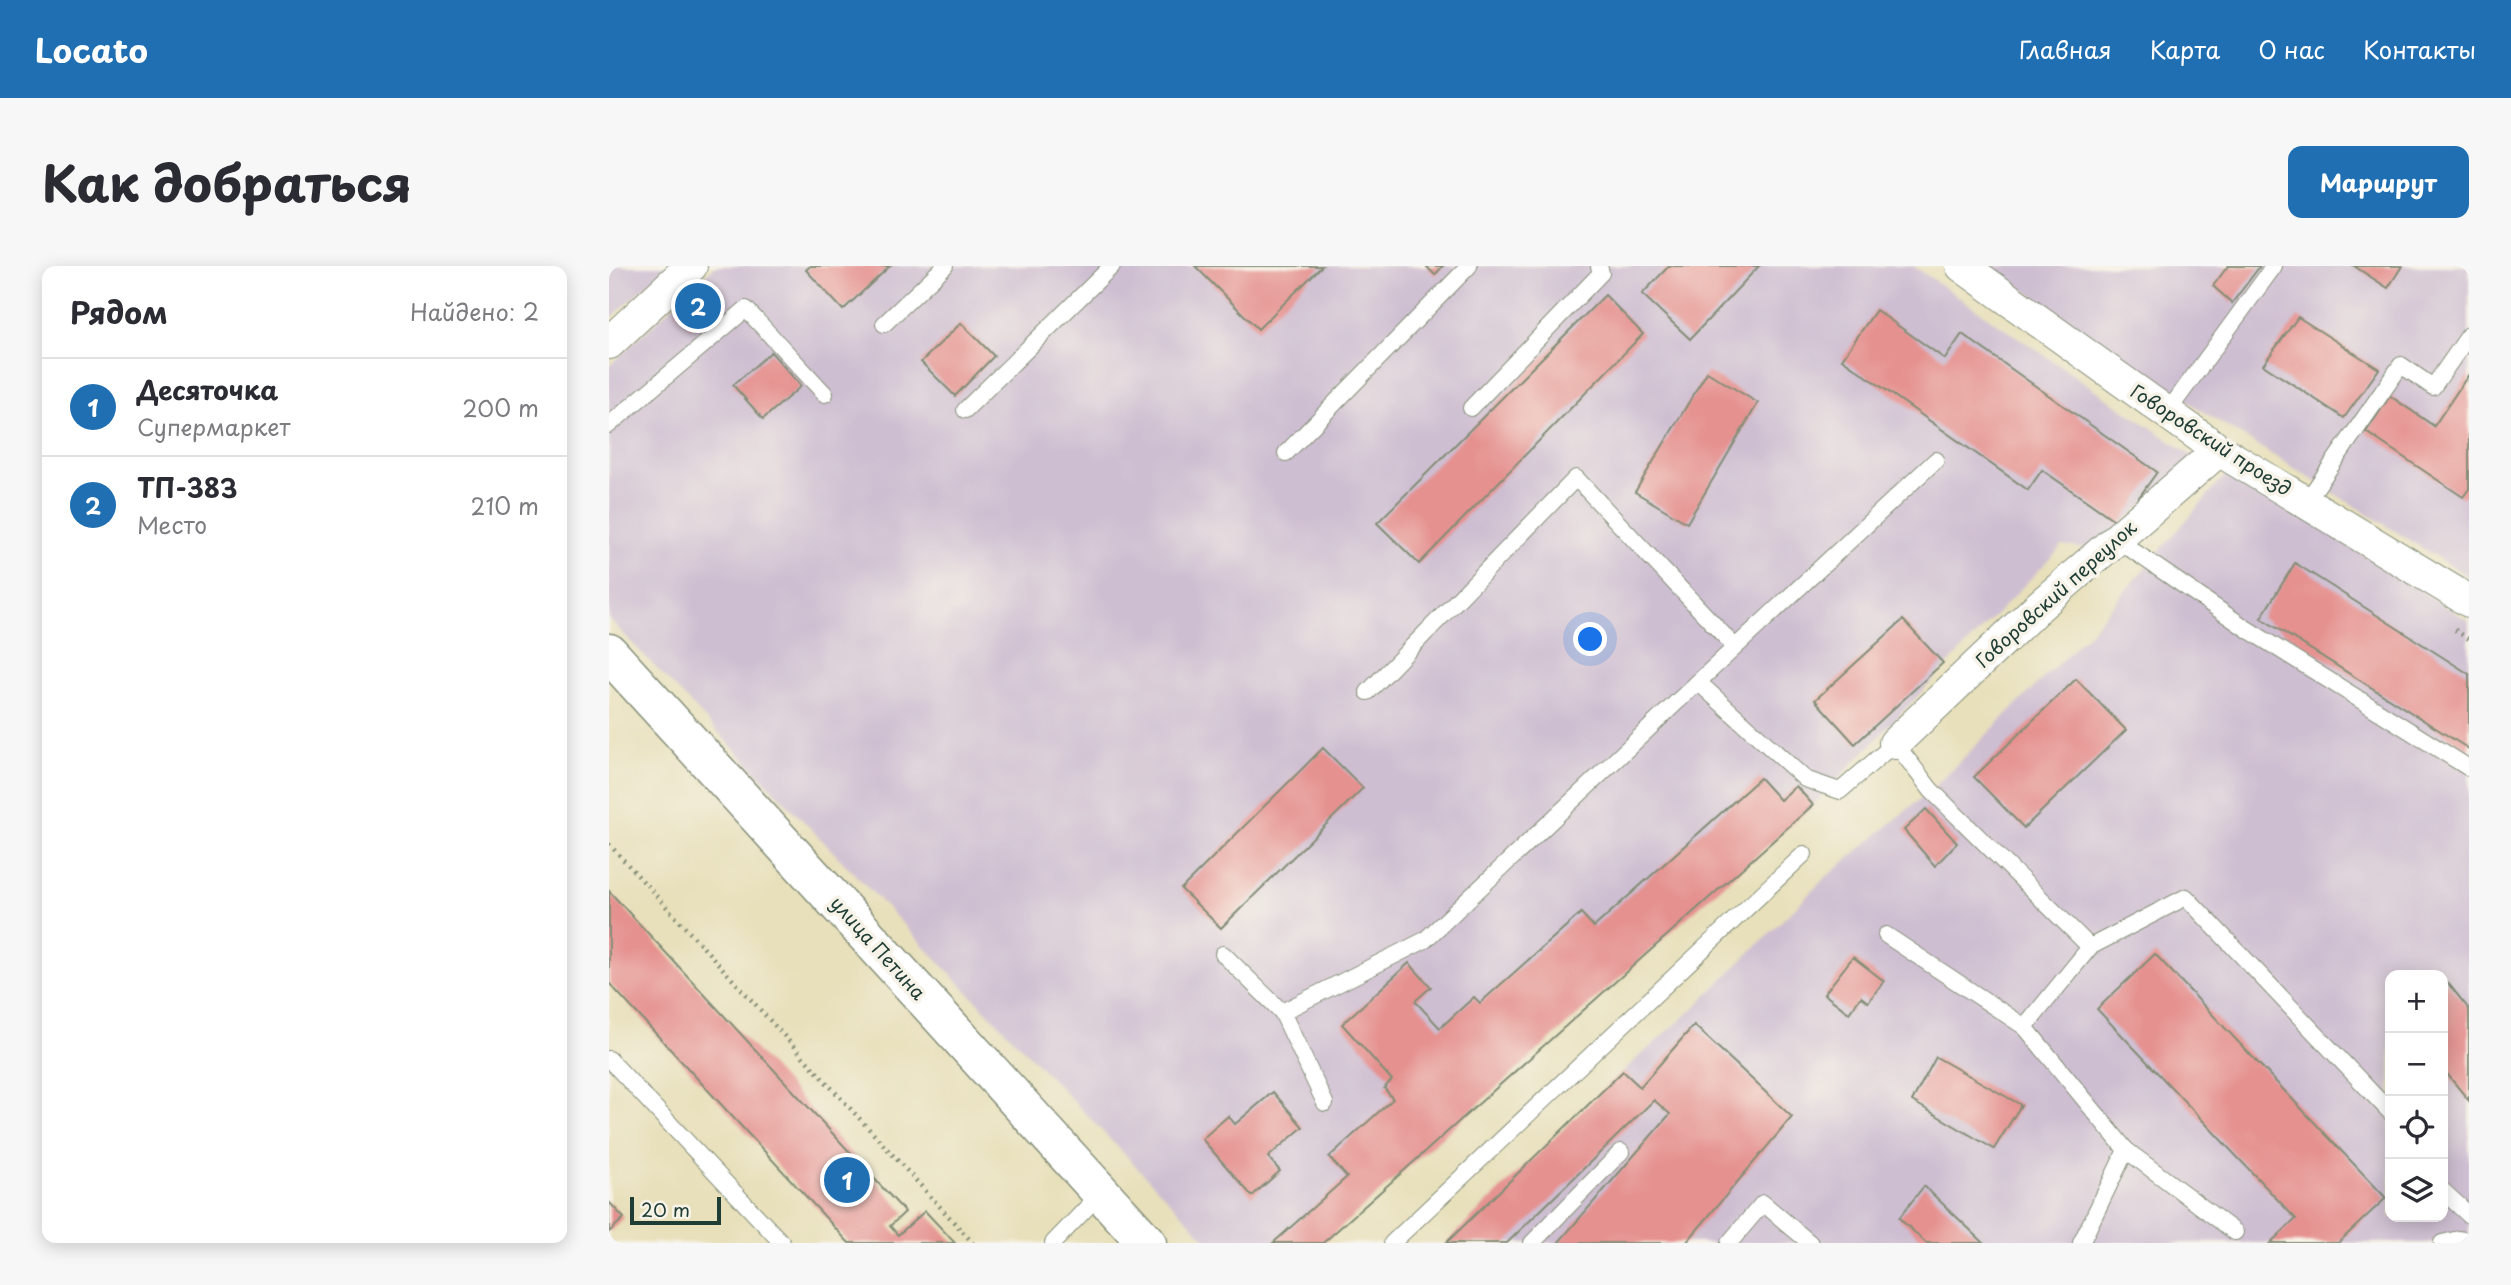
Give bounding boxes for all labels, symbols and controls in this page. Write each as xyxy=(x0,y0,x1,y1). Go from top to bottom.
text: Locato xyxy=(35,24,148,74)
text: Главная xyxy=(2019,31,2112,67)
text: Карта xyxy=(2150,31,2220,67)
text: О нас xyxy=(2258,31,2325,67)
text: Контакты xyxy=(2363,31,2476,67)
text: Как добраться xyxy=(42,145,412,219)
button: Маршрут xyxy=(2288,146,2469,218)
pin: 2 xyxy=(675,280,721,332)
text: Рядом xyxy=(70,289,168,334)
text: Найдено: 2 xyxy=(410,294,539,329)
text: Десяточка xyxy=(137,370,278,409)
street label: Говоровский проезд xyxy=(2125,376,2298,502)
text: 1 xyxy=(88,390,99,425)
text: 200 m xyxy=(462,390,539,425)
text: Супермаркет xyxy=(137,409,291,444)
text: ТП-383 xyxy=(137,468,237,507)
text: 2 xyxy=(85,488,101,523)
text: 210 m xyxy=(471,488,539,523)
text: Место xyxy=(137,507,207,542)
street label: Говоровский переулок xyxy=(1969,513,2143,673)
your location xyxy=(1573,622,1607,656)
street label: улица Петина xyxy=(825,889,933,1005)
map controls xyxy=(2385,970,2448,1222)
button: + xyxy=(2385,970,2448,1033)
button: − xyxy=(2385,1033,2448,1096)
button: locate xyxy=(2385,1096,2448,1159)
pin: 1 xyxy=(824,1154,870,1206)
button: layers xyxy=(2385,1159,2448,1222)
scale bar xyxy=(630,1194,721,1226)
text: 20 m xyxy=(641,1195,690,1223)

